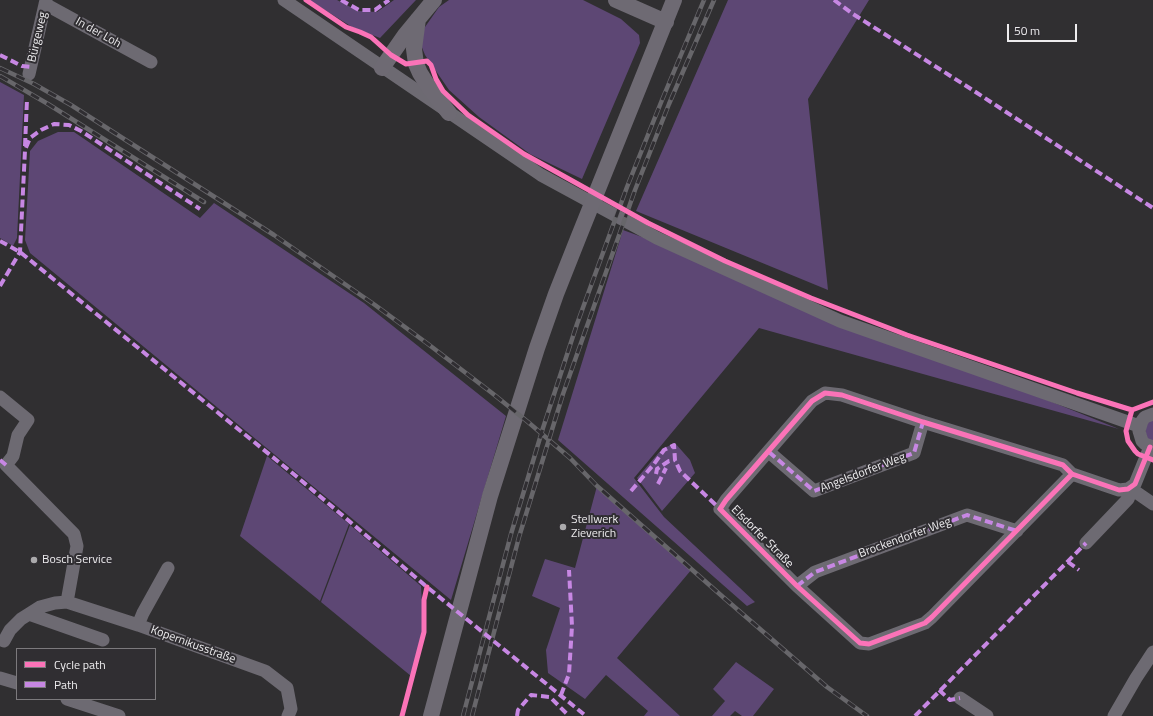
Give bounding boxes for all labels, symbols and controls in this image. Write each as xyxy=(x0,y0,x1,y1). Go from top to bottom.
street label: Bürgeweg xyxy=(25,10,51,64)
street label: In der Loh xyxy=(73,15,123,51)
scale bar xyxy=(1009,16,1079,42)
text: 50 m xyxy=(1014,21,1040,40)
street label: Angelsdorfer Weg xyxy=(818,450,908,496)
street label: Elsdorfer Straße xyxy=(728,503,796,571)
place label: Stellwerk Zieverich xyxy=(571,513,618,541)
street label: Brockendorfer Weg xyxy=(857,515,953,561)
marker: Stellwerk Zieverich xyxy=(558,522,568,532)
place label: Bosch Service xyxy=(42,553,112,567)
marker: Bosch Service xyxy=(29,555,39,565)
street label: Kopernikusstraße xyxy=(149,623,237,667)
legend xyxy=(16,648,156,700)
text: Cycle path xyxy=(54,655,106,674)
text: Path xyxy=(54,675,78,694)

